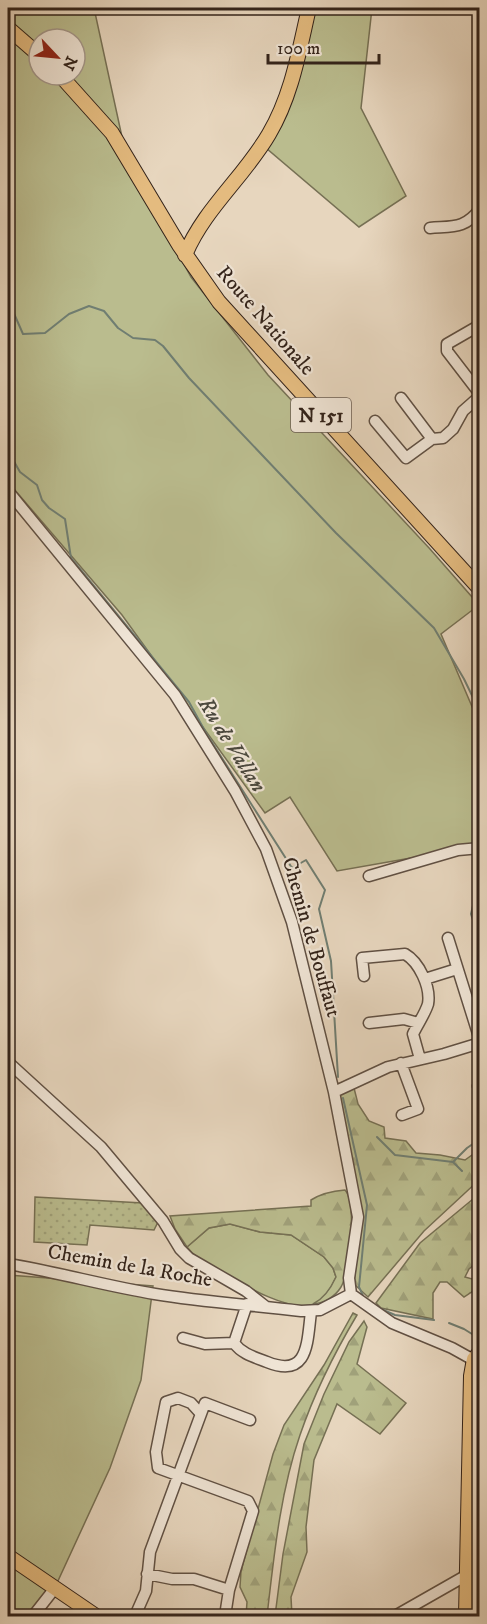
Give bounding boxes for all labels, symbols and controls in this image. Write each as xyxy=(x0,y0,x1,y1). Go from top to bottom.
north arrow xyxy=(27,27,87,87)
scale bar xyxy=(268,27,379,65)
text: 100 m xyxy=(277,38,320,60)
text: N xyxy=(58,53,81,73)
street label: Route Nationale xyxy=(210,260,320,381)
road number: N 151 xyxy=(291,398,351,432)
water label: Ru de Vallan xyxy=(191,691,272,797)
street label: Chemin de Bouffaut xyxy=(276,854,346,1020)
street label: Chemin de la Roche xyxy=(46,1239,214,1293)

